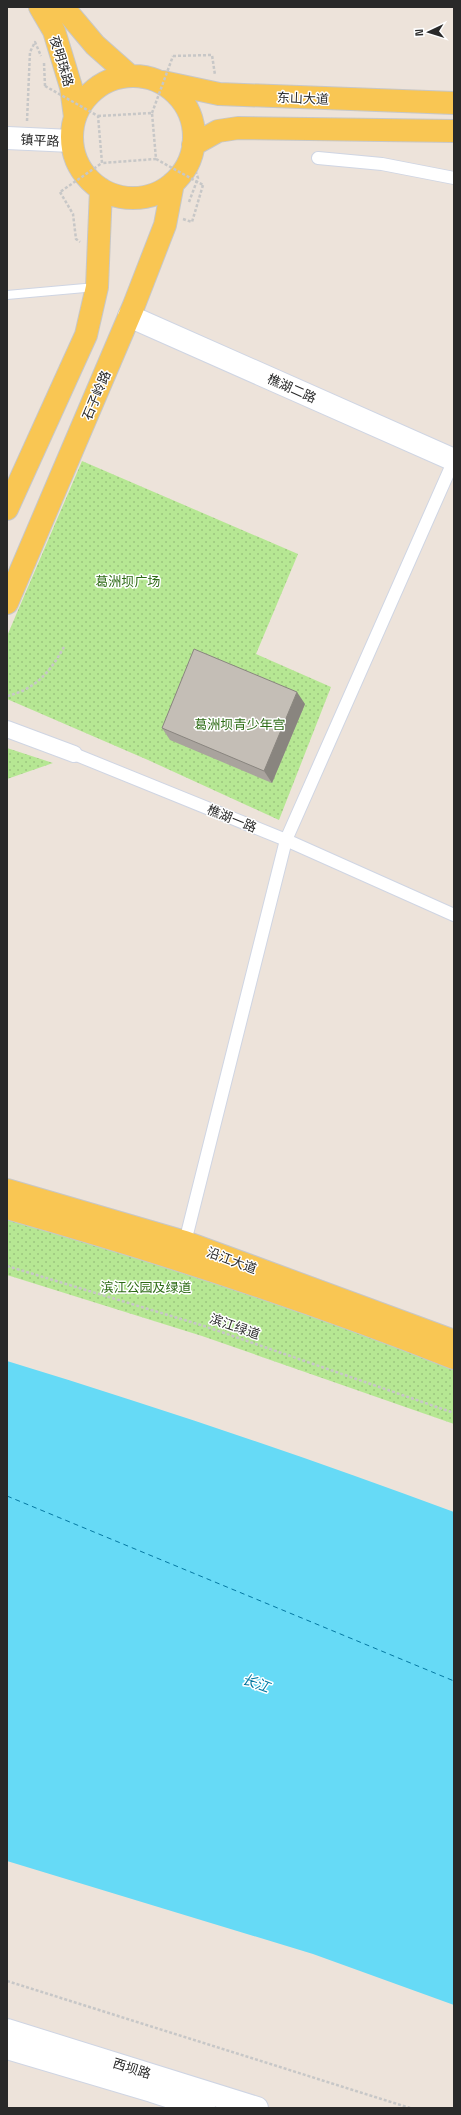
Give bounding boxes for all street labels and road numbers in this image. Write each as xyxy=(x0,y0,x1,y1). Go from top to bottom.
street label: 夜明珠路 xyxy=(46,34,77,89)
street label: 东山大道 xyxy=(277,89,329,108)
street label: 镇平路 xyxy=(20,131,60,150)
street label: 石子岭路 xyxy=(78,368,114,422)
street label: 樵湖二路 xyxy=(265,370,319,407)
street label: 樵湖一路 xyxy=(205,801,259,836)
street label: 沿江大道 xyxy=(204,1244,259,1277)
street label: 滨江绿道 xyxy=(207,1310,262,1343)
street label: 西坝路 xyxy=(111,2055,153,2082)

